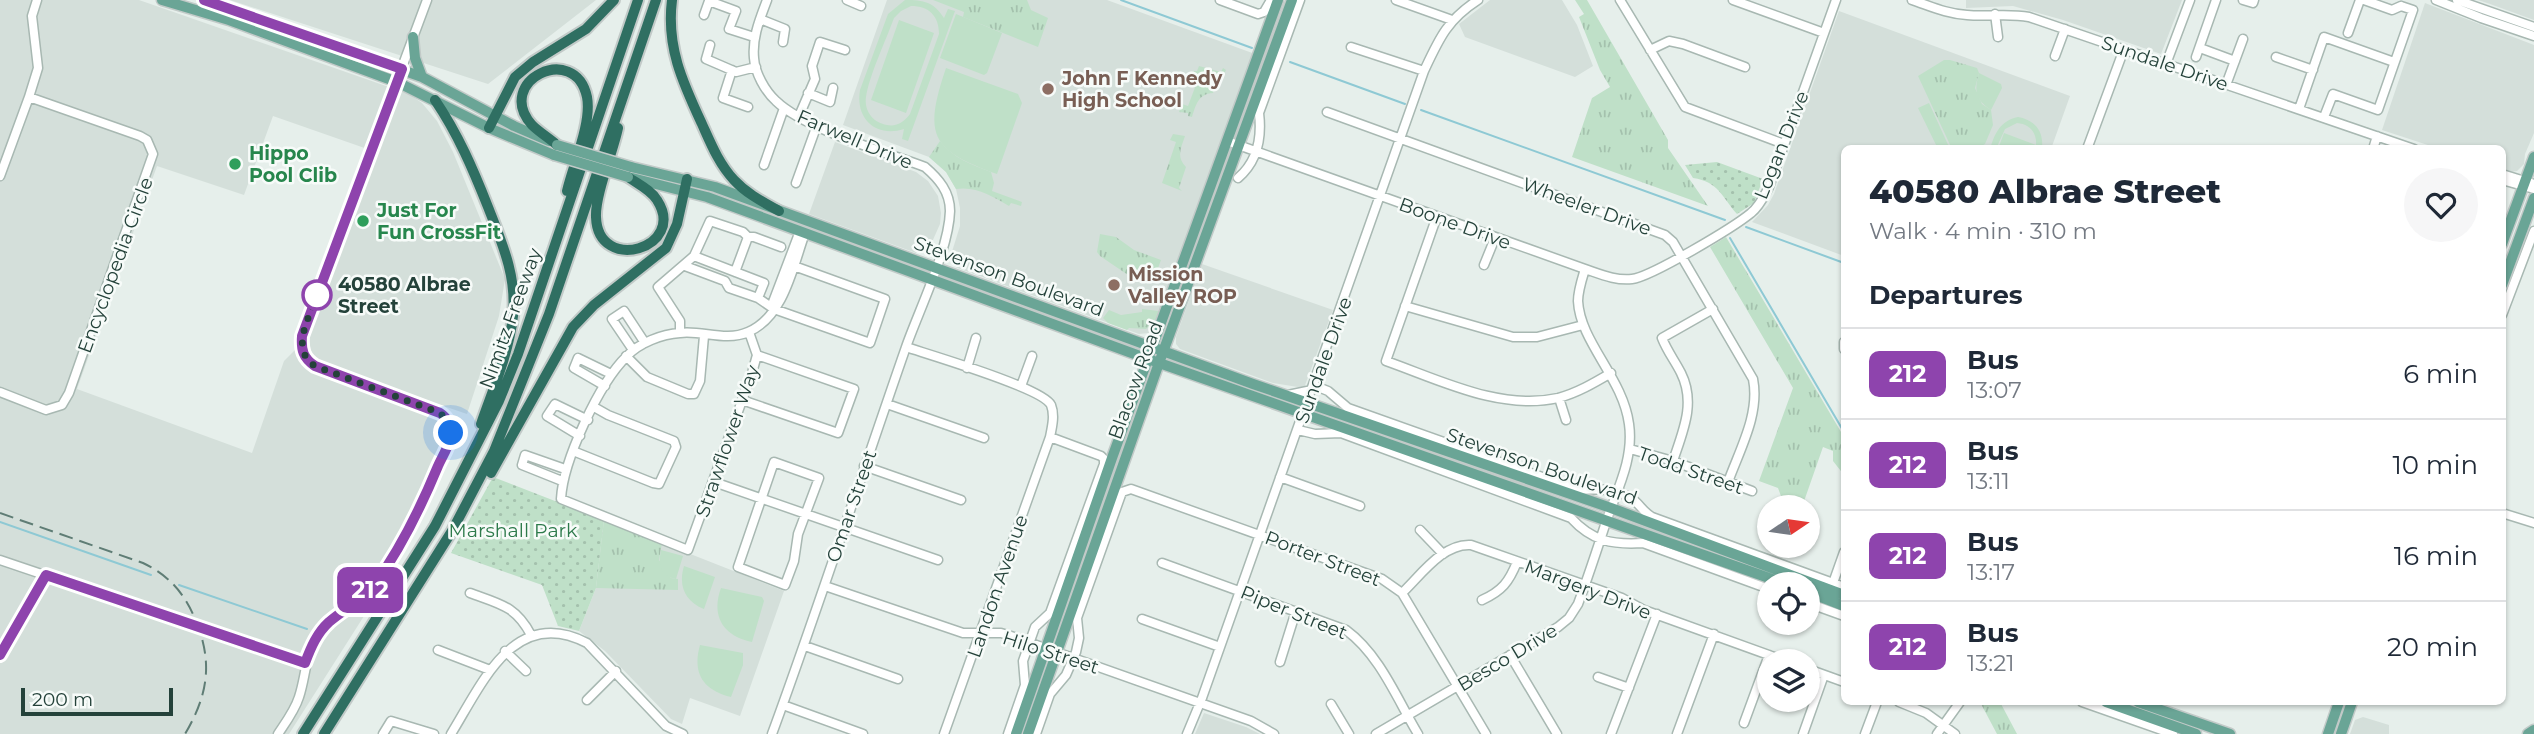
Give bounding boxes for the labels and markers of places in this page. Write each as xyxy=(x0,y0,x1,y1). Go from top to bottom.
place label: John F Kennedy High School xyxy=(1061,67,1223,112)
marker: John F Kennedy High School xyxy=(1040,81,1056,97)
place label: Hippo Pool Clib xyxy=(249,142,337,187)
marker: Hippo Pool Clib xyxy=(227,156,243,172)
place label: Just For Fun CrossFit xyxy=(376,199,501,244)
marker: Just For Fun CrossFit xyxy=(355,213,371,229)
place label: Mission Valley ROP xyxy=(1127,263,1237,308)
place label: 40580 Albrae Street xyxy=(338,273,471,318)
marker: Mission Valley ROP xyxy=(1106,277,1122,293)
marker: 40580 Albrae Street xyxy=(302,280,332,310)

